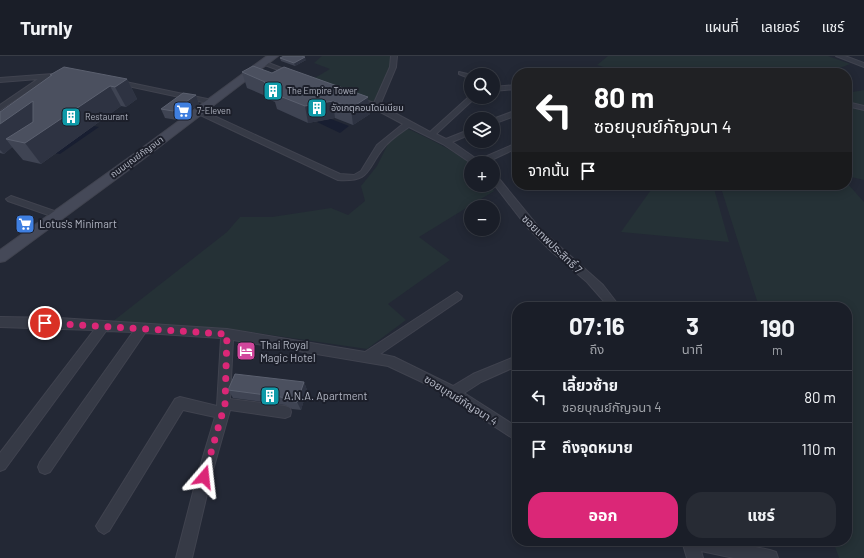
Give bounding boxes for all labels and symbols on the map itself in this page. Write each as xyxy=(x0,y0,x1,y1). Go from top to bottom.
building icon: The Empire Tower xyxy=(262,80,284,102)
place label: The Empire Tower xyxy=(287,85,358,96)
building icon: อังเกตุคอนโดมิเนียม xyxy=(306,97,328,119)
supermarket icon: 7-Eleven xyxy=(172,100,194,122)
place label: อังเกตุคอนโดมิเนียม xyxy=(331,102,404,113)
place label: 7-Eleven xyxy=(197,105,231,116)
building icon: Restaurant xyxy=(60,106,82,128)
place label: Restaurant xyxy=(85,111,128,122)
street label: ถนนบุณย์กัญจนา xyxy=(108,134,165,180)
street label: ซอยเทพประสิทธิ์ 7 xyxy=(520,212,585,276)
supermarket icon: Lotus's Minimart xyxy=(14,213,36,235)
place label: Lotus's Minimart xyxy=(39,217,117,230)
pin xyxy=(28,306,62,340)
place label: Thai Royal Magic Hotel xyxy=(260,338,315,364)
hotel icon: Thai Royal Magic Hotel xyxy=(235,340,257,362)
street label: ซอยบุณย์กัญจนา 4 xyxy=(422,372,500,428)
building icon: A.N.A. Apartment xyxy=(259,385,281,407)
place label: A.N.A. Apartment xyxy=(284,389,368,402)
position arrow xyxy=(183,456,225,498)

